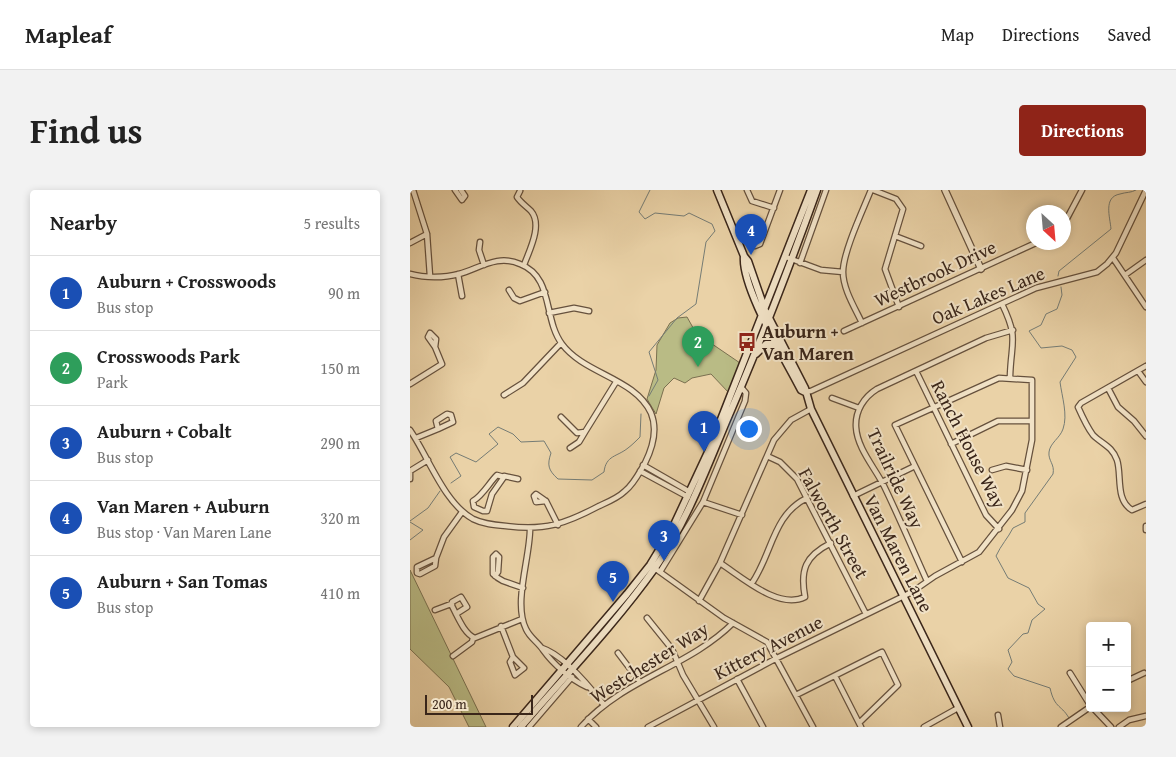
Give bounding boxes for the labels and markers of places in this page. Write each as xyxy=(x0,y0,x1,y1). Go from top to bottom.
pin: 4 xyxy=(735,214,767,255)
place label: Auburn + Van Maren xyxy=(762,317,855,367)
pin: 2 xyxy=(682,326,714,367)
bus stop icon: Auburn + Van Maren xyxy=(736,331,758,353)
pin: 1 xyxy=(688,411,720,452)
pin: 3 xyxy=(648,520,680,561)
pin: 5 xyxy=(597,561,629,602)

